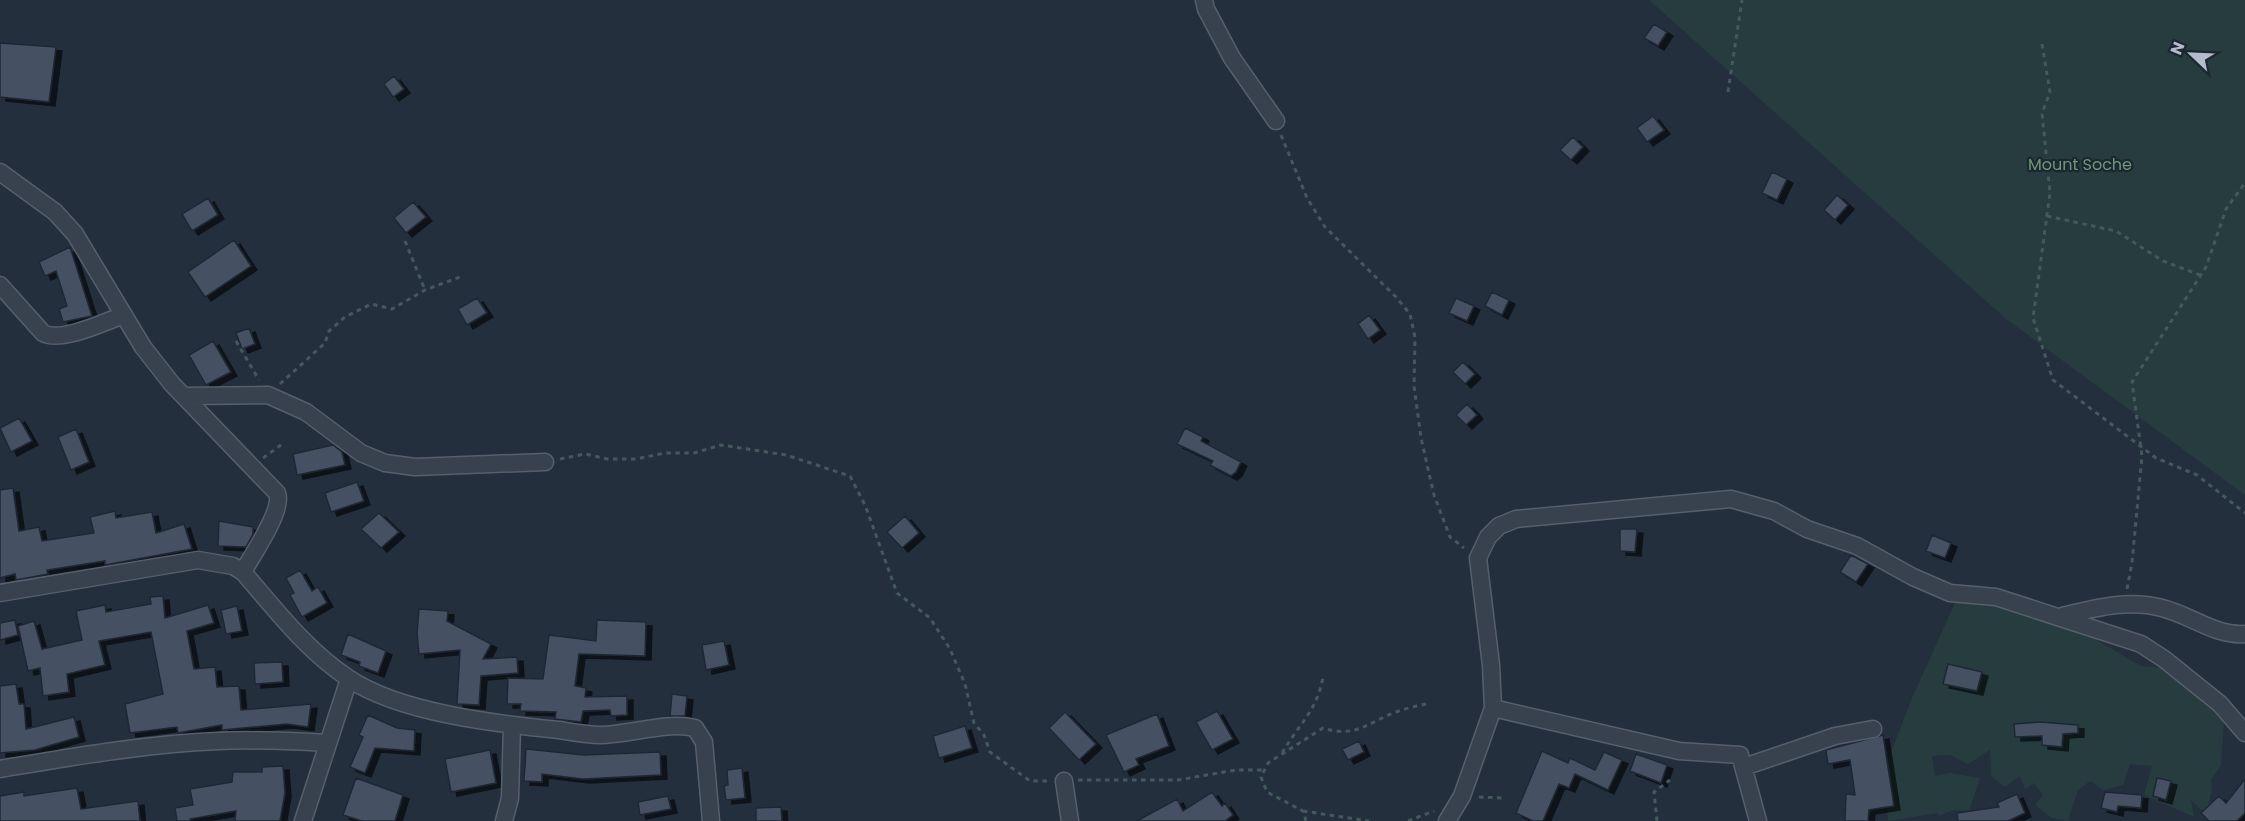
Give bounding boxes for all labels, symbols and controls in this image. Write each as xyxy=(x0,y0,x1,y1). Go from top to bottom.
north arrow xyxy=(2161,24,2221,84)
text: N xyxy=(2165,38,2191,58)
park label: Mount Soche xyxy=(2028,153,2132,176)

